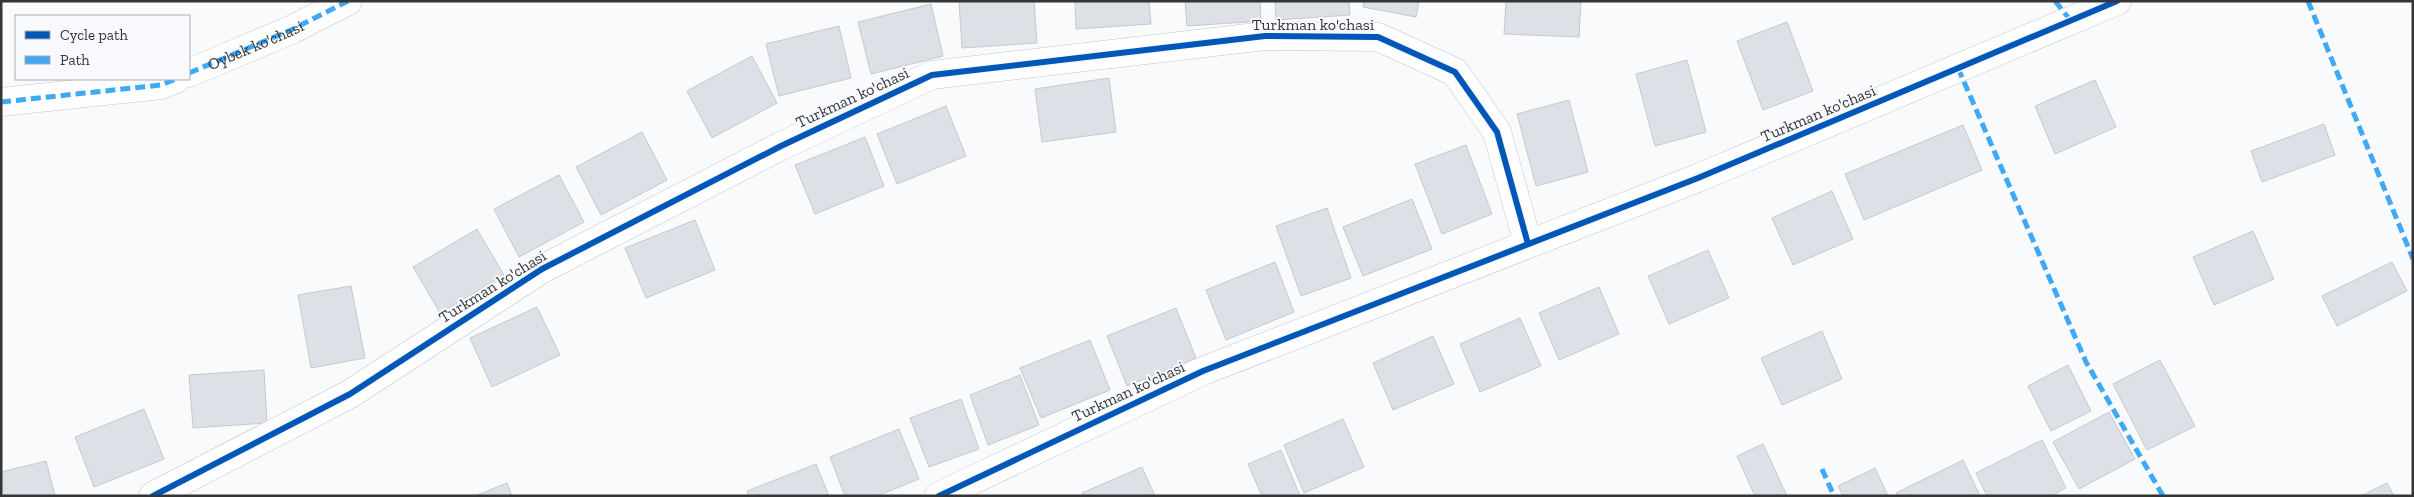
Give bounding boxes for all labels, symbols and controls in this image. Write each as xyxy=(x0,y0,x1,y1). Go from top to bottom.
legend xyxy=(15,15,190,80)
street label: Turkman ko'chasi xyxy=(1252,15,1375,34)
street label: Oybek ko'chasi xyxy=(205,16,307,74)
text: Cycle path xyxy=(60,26,129,44)
text: Path xyxy=(60,51,90,69)
street label: Turkman ko'chasi xyxy=(793,63,912,132)
street label: Turkman ko'chasi xyxy=(1758,81,1879,146)
street label: Turkman ko'chasi xyxy=(435,246,550,327)
street label: Turkman ko'chasi xyxy=(1069,357,1188,426)

